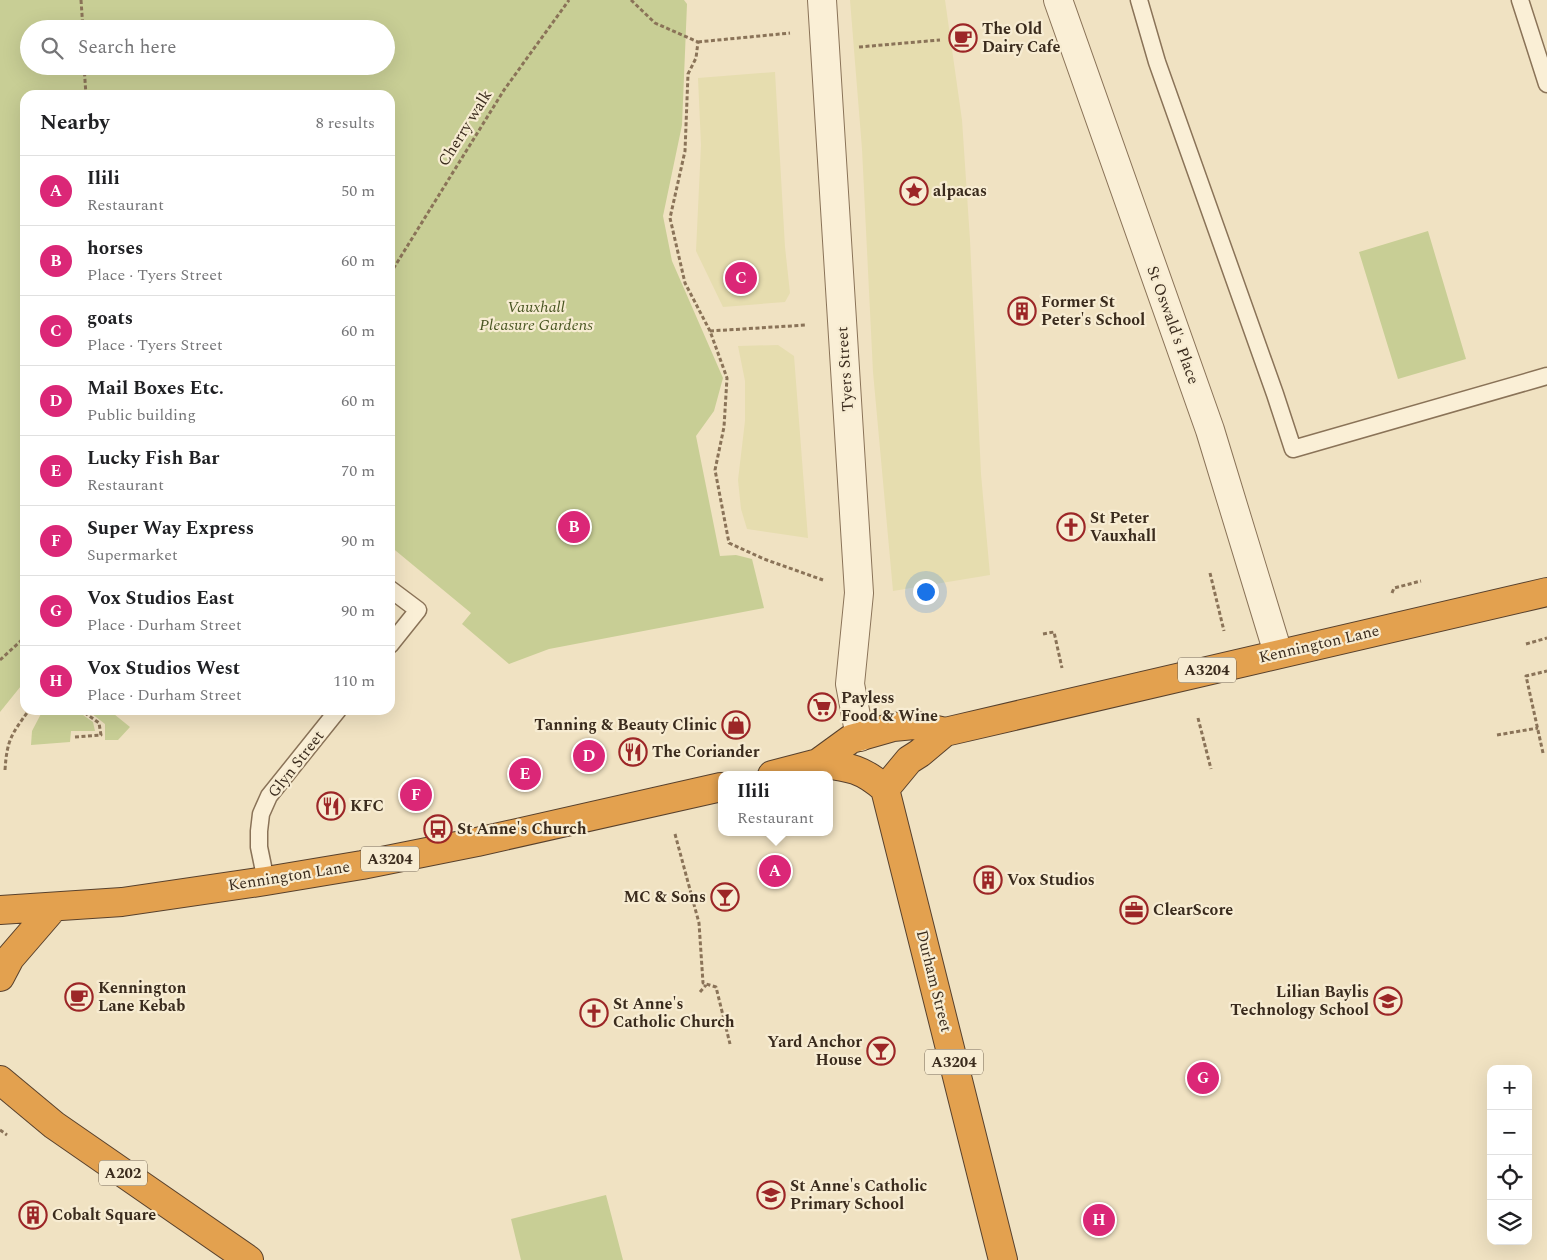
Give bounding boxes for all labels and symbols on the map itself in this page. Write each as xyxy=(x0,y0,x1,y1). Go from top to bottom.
place label: The Old Dairy Cafe xyxy=(982,17,1060,59)
cafe icon: The Old Dairy Cafe xyxy=(948,23,978,53)
street label: Cherry walk xyxy=(432,85,498,171)
place icon: alpacas xyxy=(899,176,929,206)
place label: alpacas xyxy=(933,179,987,203)
pin: C xyxy=(725,259,757,297)
street label: St Oswald's Place xyxy=(1140,262,1206,388)
place label: Former St Peter's School xyxy=(1041,290,1145,332)
park label: Vauxhall Pleasure Gardens xyxy=(479,295,593,337)
building icon: Former St Peter's School xyxy=(1007,296,1037,326)
street label: Tyers Street xyxy=(830,325,860,412)
place label: St Peter Vauxhall xyxy=(1090,506,1156,548)
pin: B xyxy=(558,508,590,546)
church icon: St Peter Vauxhall xyxy=(1056,512,1086,542)
your location xyxy=(913,579,939,605)
street label: Kennington Lane xyxy=(1256,618,1382,670)
road number: A3204 xyxy=(1178,658,1236,682)
place label: Payless Food & Wine xyxy=(841,686,938,728)
supermarket icon: Payless Food & Wine xyxy=(807,692,837,722)
shop icon: Tanning & Beauty Clinic xyxy=(721,710,751,740)
place label: Tanning & Beauty Clinic xyxy=(534,713,717,737)
street label: Glyn Street xyxy=(262,725,330,803)
pin: D xyxy=(573,737,605,775)
restaurant icon: The Coriander xyxy=(618,737,648,767)
place label: The Coriander xyxy=(652,740,760,764)
pin: E xyxy=(509,755,541,793)
pin: F xyxy=(400,776,432,814)
restaurant icon: KFC xyxy=(316,791,346,821)
place label: KFC xyxy=(350,794,384,818)
bus stop icon: St Anne's Church xyxy=(423,814,453,844)
place label: St Anne's Church xyxy=(457,817,587,841)
road number: A3204 xyxy=(361,846,419,872)
pin: A xyxy=(759,852,791,890)
street label: Kennington Lane xyxy=(226,855,352,897)
building icon: Vox Studios xyxy=(973,865,1003,895)
place label: Vox Studios xyxy=(1007,868,1095,892)
bar icon: MC & Sons xyxy=(710,882,740,912)
place label: MC & Sons xyxy=(623,885,706,909)
office icon: ClearScore xyxy=(1119,895,1149,925)
place label: ClearScore xyxy=(1153,898,1233,922)
street label: Durham Street xyxy=(910,927,958,1035)
place label: Kennington Lane Kebab xyxy=(98,976,186,1018)
place label: Lilian Baylis Technology School xyxy=(1230,980,1369,1022)
cafe icon: Kennington Lane Kebab xyxy=(64,982,94,1012)
school or university icon: Lilian Baylis Technology School xyxy=(1373,986,1403,1016)
place label: St Anne's Catholic Church xyxy=(613,992,735,1034)
church icon: St Anne's Catholic Church xyxy=(579,998,609,1028)
place label: Yard Anchor House xyxy=(767,1030,862,1072)
bar icon: Yard Anchor House xyxy=(866,1036,896,1066)
road number: A3204 xyxy=(925,1050,983,1074)
pin: G xyxy=(1187,1059,1219,1097)
road number: A202 xyxy=(99,1160,147,1186)
place label: St Anne's Catholic Primary School xyxy=(790,1174,927,1216)
school or university icon: St Anne's Catholic Primary School xyxy=(756,1180,786,1210)
building icon: Cobalt Square xyxy=(18,1200,48,1230)
pin: H xyxy=(1083,1201,1115,1239)
place label: Cobalt Square xyxy=(52,1203,156,1227)

